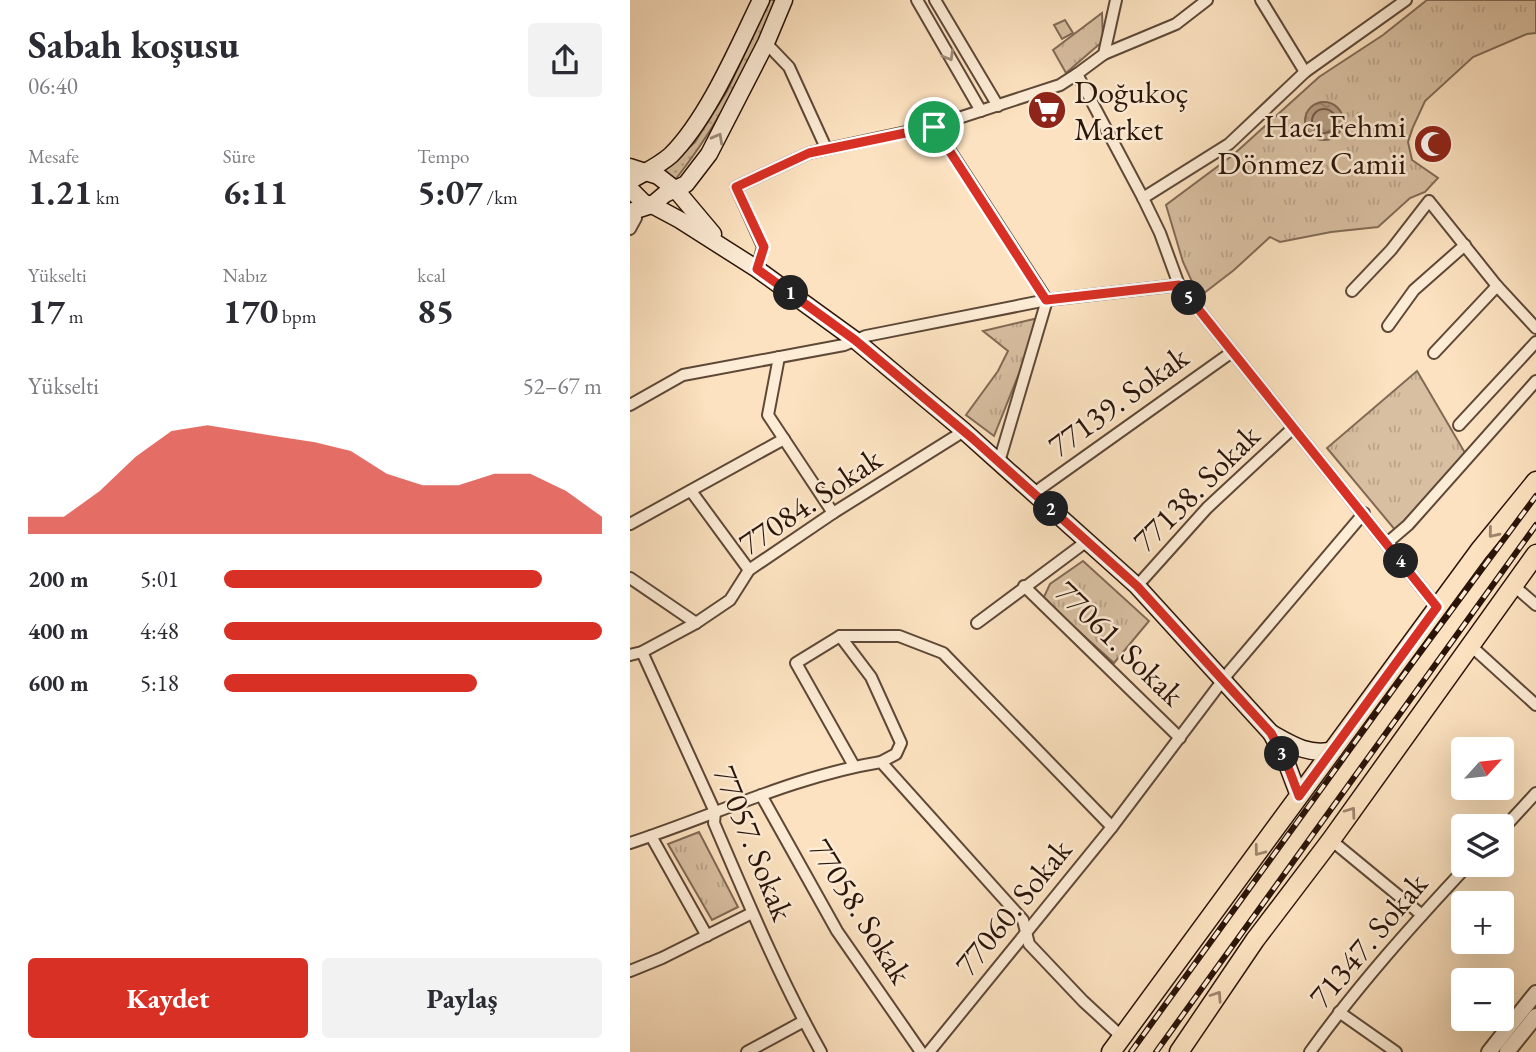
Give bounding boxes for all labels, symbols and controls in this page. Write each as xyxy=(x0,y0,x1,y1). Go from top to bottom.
text: Sabah koşusu xyxy=(28,20,239,69)
button: share xyxy=(528,23,602,97)
one-way arrow xyxy=(941,48,954,61)
text: 06:40 xyxy=(28,71,78,101)
place label: Doğukoç Market xyxy=(1074,71,1189,150)
supermarket icon: Doğukoç Market xyxy=(1026,89,1068,131)
pin xyxy=(904,97,964,157)
place label: Hacı Fehmi Dönmez Camii xyxy=(1217,105,1406,184)
icon: arrive xyxy=(915,108,953,146)
mosque icon: Hacı Fehmi Dönmez Camii xyxy=(1412,123,1454,165)
one-way arrow xyxy=(710,133,723,145)
text: Mesafe xyxy=(28,144,79,169)
text: Süre xyxy=(223,144,255,169)
text: Tempo xyxy=(417,144,470,169)
text: 1.21 xyxy=(28,169,92,214)
text: 6:11 xyxy=(223,169,288,214)
text: 5:07 xyxy=(417,169,483,214)
text: km xyxy=(92,185,120,210)
text: /km xyxy=(483,185,518,210)
text: Yükselti xyxy=(28,263,87,288)
text: Nabız xyxy=(223,263,267,288)
text: kcal xyxy=(417,263,446,288)
pin: 1 xyxy=(774,276,808,310)
text: 1 xyxy=(785,280,796,305)
pin: 5 xyxy=(1172,280,1206,316)
text: 5 xyxy=(1183,285,1194,310)
text: 17 xyxy=(28,288,65,333)
text: 170 xyxy=(223,288,278,333)
text: 85 xyxy=(417,288,454,333)
text: m xyxy=(65,304,84,329)
text: bpm xyxy=(278,304,316,329)
street label: 77139. Sokak xyxy=(1039,335,1197,466)
text: Yükselti xyxy=(28,371,99,401)
text: 52–67 m xyxy=(523,371,602,401)
street label: 77138. Sokak xyxy=(1123,415,1269,561)
street label: 77084. Sokak xyxy=(730,437,890,564)
pin: 2 xyxy=(1034,491,1068,526)
text: 2 xyxy=(1045,496,1056,521)
one-way arrow xyxy=(1488,526,1501,538)
pin: 4 xyxy=(1384,544,1418,578)
text: 4 xyxy=(1395,548,1406,573)
text: 200 m xyxy=(28,564,89,594)
text: 5:01 xyxy=(140,564,179,594)
street label: 77061. Sokak xyxy=(1047,571,1194,716)
text: 400 m xyxy=(28,616,89,646)
text: 4:48 xyxy=(140,616,179,646)
text: 600 m xyxy=(28,668,89,698)
text: 5:18 xyxy=(140,668,179,698)
pin: 3 xyxy=(1264,736,1300,772)
north arrow xyxy=(1451,737,1514,800)
map controls xyxy=(1451,737,1514,1031)
text: 3 xyxy=(1276,741,1287,766)
street label: 77057. Sokak xyxy=(704,759,804,928)
one-way arrow xyxy=(1343,807,1355,820)
button: layers xyxy=(1451,814,1514,877)
street label: 77060. Sokak xyxy=(945,829,1081,984)
street label: 77058. Sokak xyxy=(800,831,923,992)
one-way arrow xyxy=(1254,843,1267,856)
street label: 71347. Sokak xyxy=(1299,863,1437,1016)
button: + xyxy=(1451,891,1514,954)
button: Kaydet xyxy=(28,958,308,1038)
button: Paylaş xyxy=(322,958,602,1038)
button: − xyxy=(1451,968,1514,1031)
one-way arrow xyxy=(1209,990,1222,1003)

